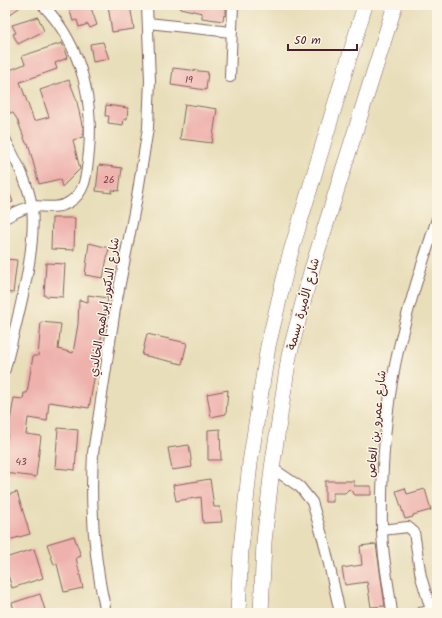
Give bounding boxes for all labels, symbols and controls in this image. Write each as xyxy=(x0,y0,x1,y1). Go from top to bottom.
scale bar xyxy=(288,26,357,52)
text: 50 m xyxy=(294,31,321,50)
house number: 19 xyxy=(185,72,193,88)
house number: 26 xyxy=(103,172,115,188)
street label: شارع الدكتور إبراهيم الخالدي xyxy=(84,236,125,378)
street label: شارع الأميرة بسمة xyxy=(282,256,325,352)
street label: شارع عمرو بن العاص xyxy=(361,369,392,479)
house number: 43 xyxy=(15,454,27,470)

